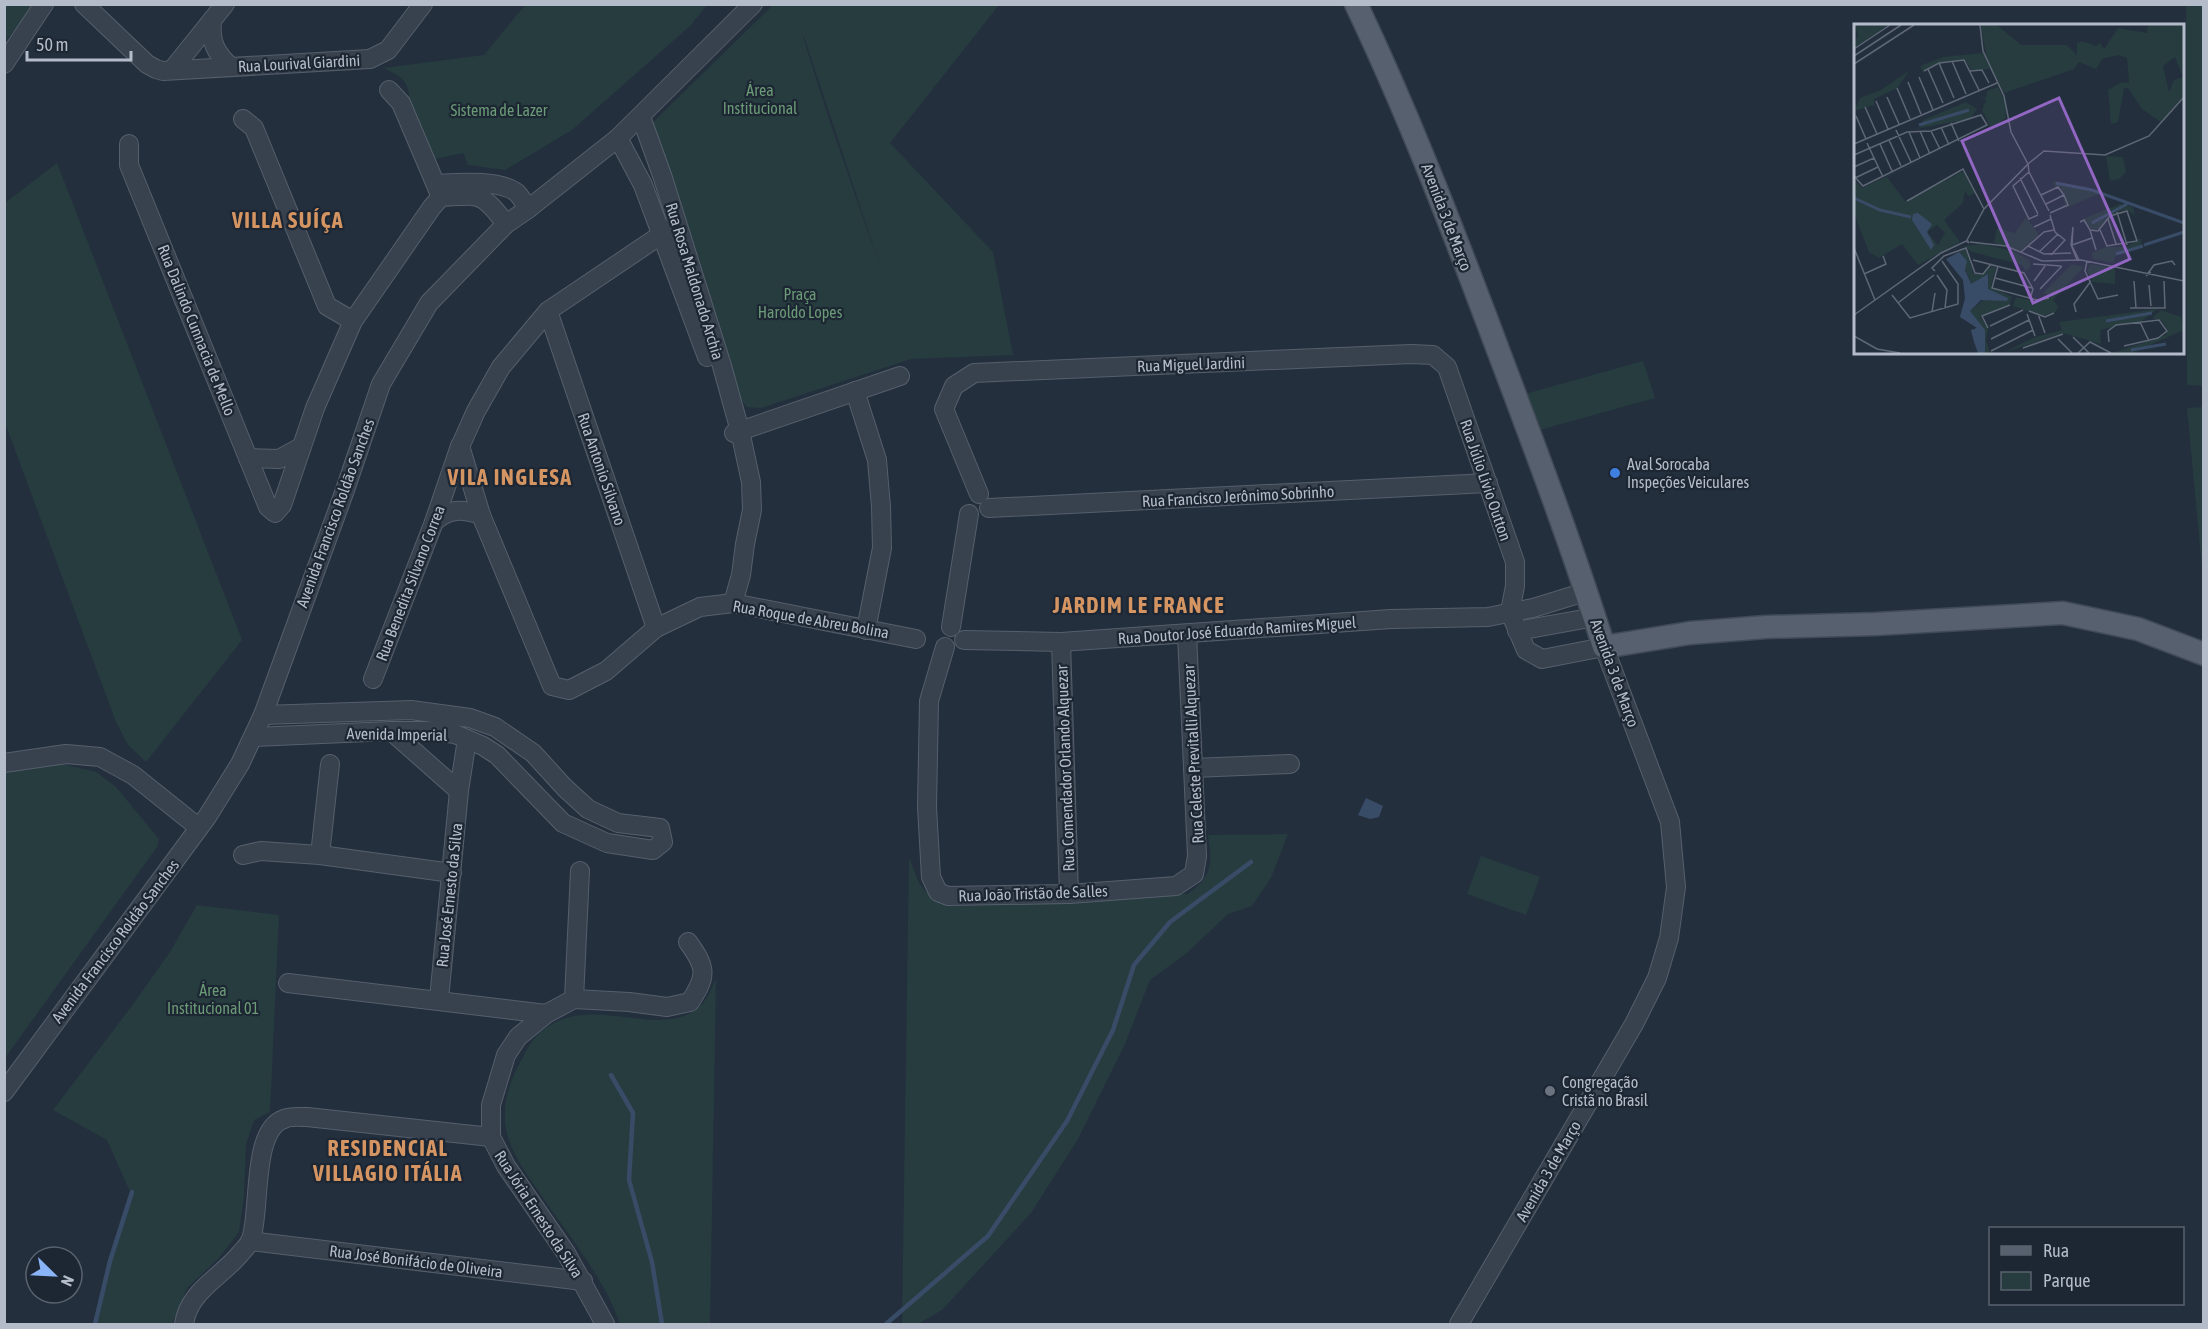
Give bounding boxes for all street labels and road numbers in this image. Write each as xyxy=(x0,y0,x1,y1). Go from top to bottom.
street label: Rua Lourival Giardini xyxy=(237,51,361,75)
street label: Avenida 3 de Março xyxy=(1417,161,1476,273)
street label: Rua Rosa Maldonado Archia xyxy=(663,200,727,362)
street label: Rua Dalindo Cunnacia de Mello xyxy=(154,242,240,418)
street label: Rua Miguel Jardini xyxy=(1137,353,1245,376)
street label: Rua Antonio Silvano xyxy=(574,410,630,528)
street label: Avenida Francisco Roldão Sanches xyxy=(292,416,378,610)
street label: Rua Júlio Lívio Outton xyxy=(1457,417,1515,543)
street label: Rua Francisco Jerônimo Sobrinho xyxy=(1141,482,1335,510)
street label: Rua Benedita Silvano Correa xyxy=(372,503,448,663)
street label: Rua Roque de Abreu Bolina xyxy=(731,596,890,643)
street label: Rua Doutor José Eduardo Ramires Miguel xyxy=(1117,613,1358,648)
street label: Avenida 3 de Março xyxy=(1586,617,1643,730)
street label: Rua Comendador Orlando Alquezar xyxy=(1052,664,1079,872)
street label: Rua Celeste Previtalli Alquezar xyxy=(1179,664,1208,844)
street label: Avenida Imperial xyxy=(346,724,448,745)
street label: Rua José Ernesto da Silva xyxy=(432,822,466,968)
street label: Avenida Francisco Roldão Sanches xyxy=(48,856,182,1026)
street label: Rua João Tristão de Salles xyxy=(958,881,1108,905)
street label: Avenida 3 de Março xyxy=(1512,1117,1585,1225)
street label: Rua Jória Ernesto da Silva xyxy=(491,1147,587,1281)
street label: Rua José Bonifácio de Oliveira xyxy=(328,1241,504,1281)

